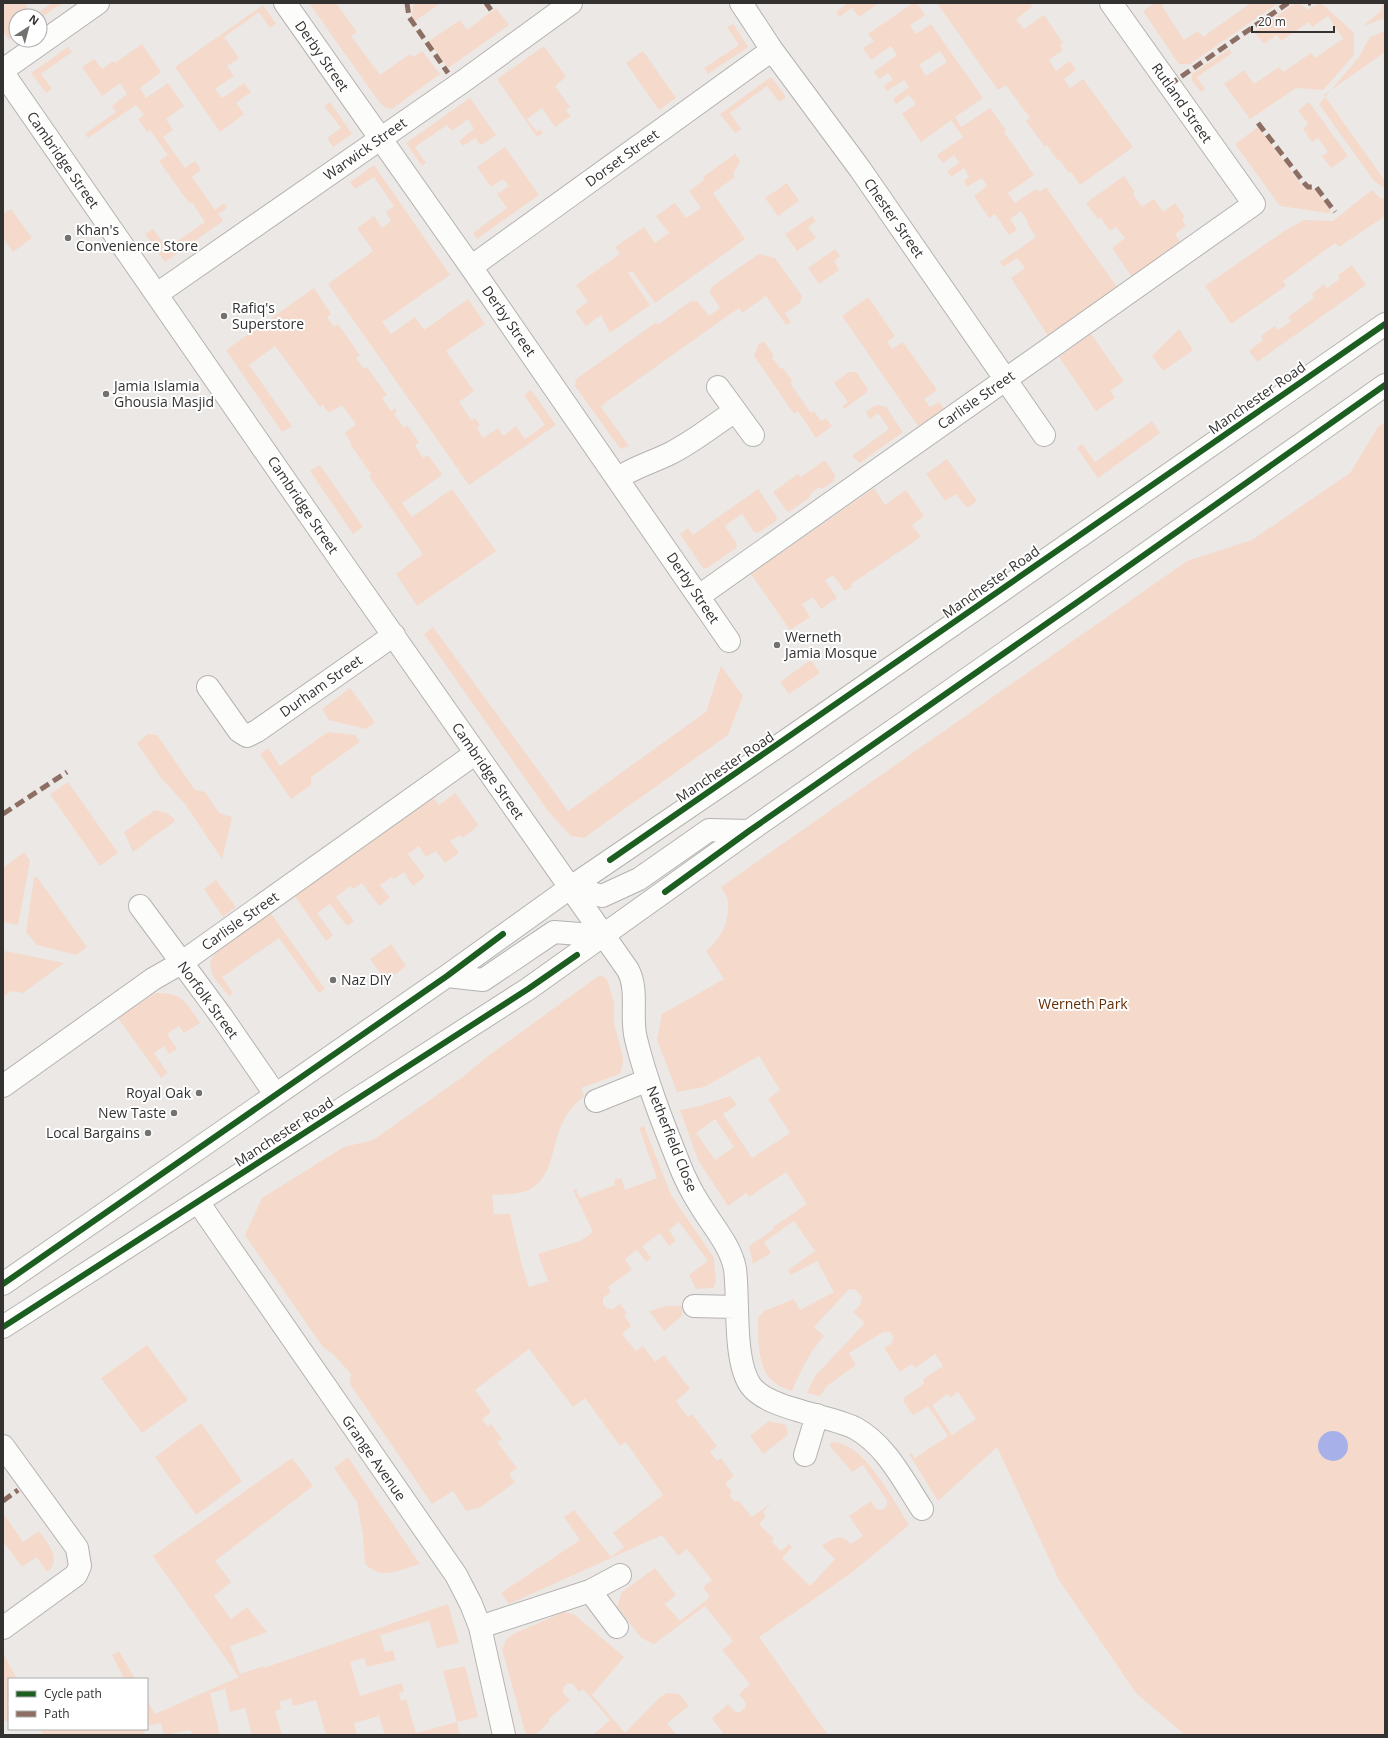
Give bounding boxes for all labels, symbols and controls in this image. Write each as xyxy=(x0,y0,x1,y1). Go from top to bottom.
north arrow xyxy=(8,8,48,48)
scale bar xyxy=(1252,8,1334,34)
text: N xyxy=(26,11,42,28)
text: 20 m xyxy=(1258,13,1286,30)
street label: Derby Street xyxy=(291,17,354,95)
street label: Rutland Street xyxy=(1148,59,1217,146)
street label: Cambridge Street xyxy=(23,108,104,212)
street label: Warwick Street xyxy=(319,113,410,184)
street label: Dorset Street xyxy=(581,124,662,191)
street label: Chester Street xyxy=(860,174,929,261)
place label: Khan's Convenience Store xyxy=(76,220,198,255)
marker: Khan's Convenience Store xyxy=(63,233,73,243)
street label: Derby Street xyxy=(478,282,541,360)
place label: Rafiq's Superstore xyxy=(232,298,304,333)
marker: Rafiq's Superstore xyxy=(219,311,229,321)
street label: Manchester Road xyxy=(1204,357,1309,438)
street label: Carlisle Street xyxy=(933,366,1018,433)
place label: Jamia Islamia Ghousia Masjid xyxy=(112,376,214,411)
marker: Jamia Islamia Ghousia Masjid xyxy=(101,389,111,399)
street label: Cambridge Street xyxy=(264,452,343,557)
street label: Manchester Road xyxy=(938,541,1043,622)
street label: Derby Street xyxy=(663,548,724,627)
place label: Werneth Jamia Mosque xyxy=(783,627,877,662)
marker: Werneth Jamia Mosque xyxy=(772,640,782,650)
street label: Durham Street xyxy=(276,650,366,721)
street label: Cambridge Street xyxy=(448,719,529,823)
street label: Manchester Road xyxy=(672,727,777,806)
street label: Carlisle Street xyxy=(197,887,282,954)
street label: Norfolk Street xyxy=(174,957,243,1042)
place label: Naz DIY xyxy=(341,970,392,989)
marker: Naz DIY xyxy=(328,975,338,985)
park label: Werneth Park xyxy=(1038,994,1128,1013)
place label: Royal Oak xyxy=(126,1083,192,1102)
street label: Netherfield Close xyxy=(643,1083,702,1195)
marker: Royal Oak xyxy=(194,1088,204,1098)
street label: Manchester Road xyxy=(231,1092,337,1171)
place label: New Taste xyxy=(98,1103,166,1122)
marker: New Taste xyxy=(169,1108,179,1118)
place label: Local Bargains xyxy=(46,1123,140,1142)
marker: Local Bargains xyxy=(143,1128,153,1138)
street label: Grange Avenue xyxy=(338,1411,411,1504)
legend xyxy=(8,1678,148,1730)
text: Cycle path xyxy=(44,1685,102,1702)
text: Path xyxy=(44,1705,70,1722)

